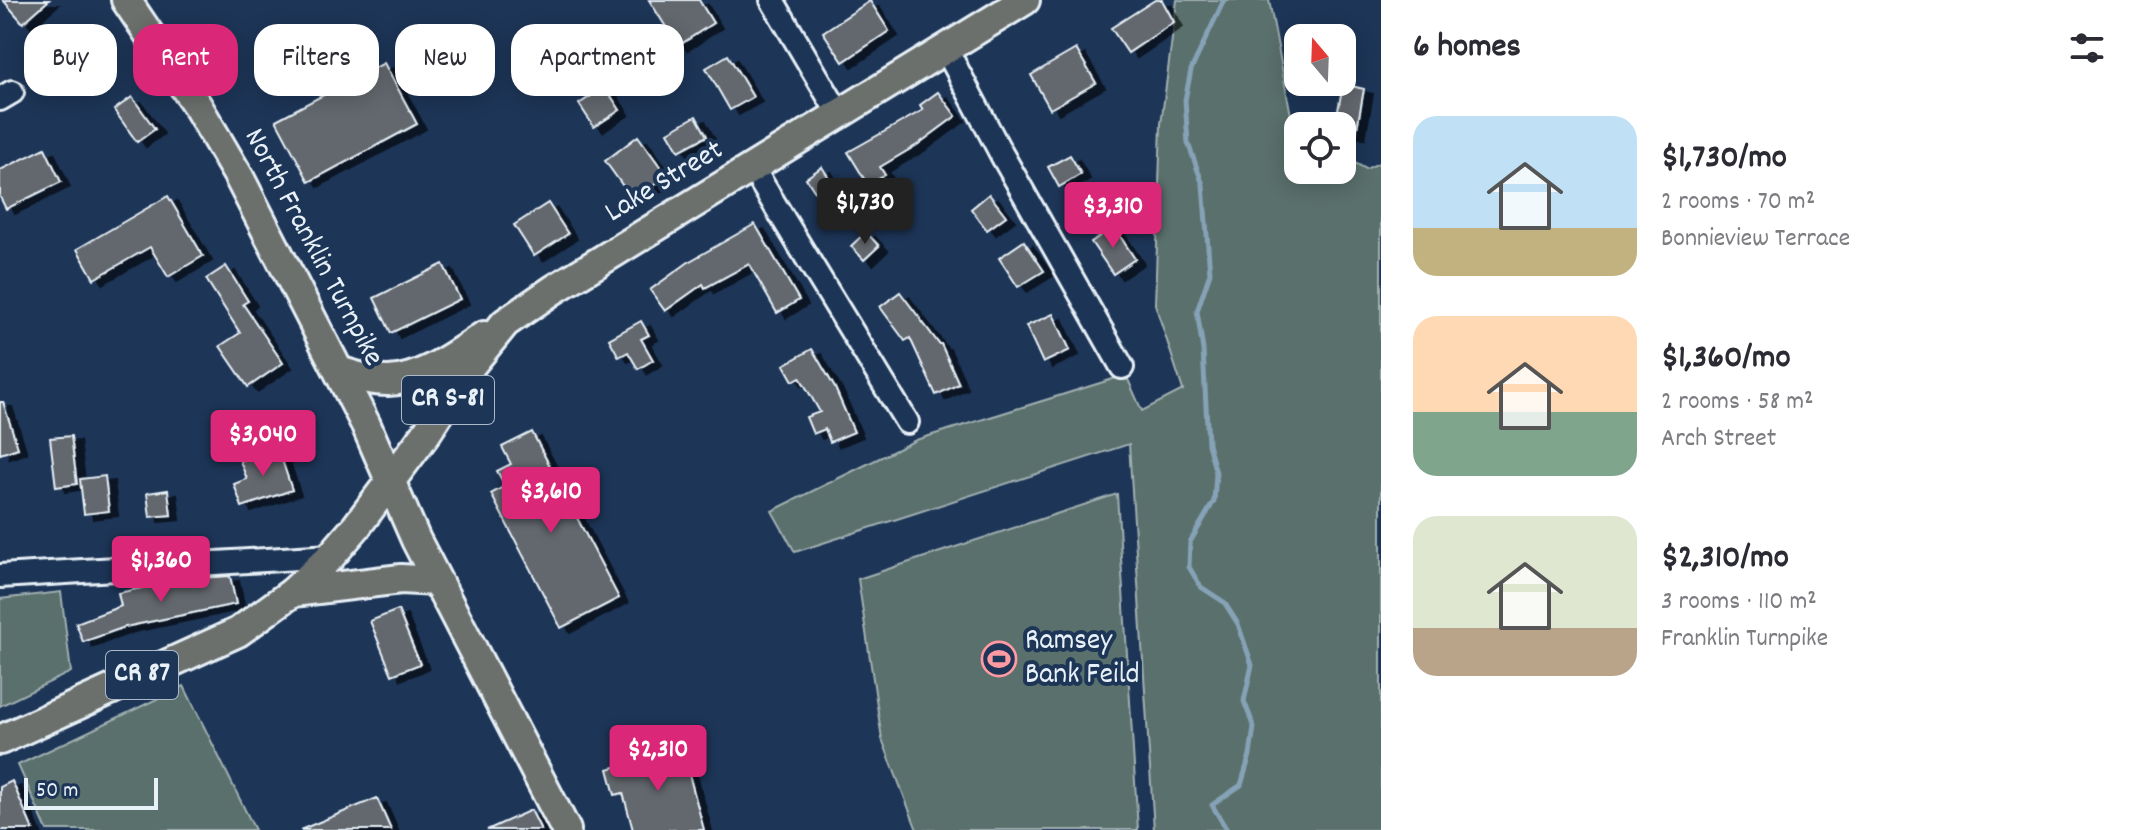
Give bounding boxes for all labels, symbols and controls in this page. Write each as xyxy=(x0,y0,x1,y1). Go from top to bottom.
chip: Buy xyxy=(24,24,117,96)
chip: Rent xyxy=(133,24,238,96)
chip: Filters xyxy=(254,24,379,96)
chip: New xyxy=(395,24,495,96)
chip: Apartment xyxy=(511,24,684,96)
north arrow xyxy=(1284,24,1356,96)
map controls xyxy=(1284,24,1356,184)
text: 6 homes xyxy=(1413,24,1521,73)
icon: filters xyxy=(2065,26,2109,70)
button: locate xyxy=(1284,112,1356,184)
street label: North Franklin Turnpike xyxy=(231,121,393,375)
street label: Lake Street xyxy=(598,131,732,235)
text: $1,730/mo xyxy=(1661,135,1787,184)
icon: home xyxy=(1477,148,1573,244)
pin: $1,730 xyxy=(800,178,930,246)
pin: $3,310 xyxy=(1048,182,1178,250)
text: 2 rooms · 70 m² xyxy=(1661,184,1815,221)
text: $1,730 xyxy=(835,185,895,222)
text: $3,310 xyxy=(1082,189,1144,226)
text: Bonnieview Terrace xyxy=(1661,221,1850,258)
text: $1,360/mo xyxy=(1661,335,1791,384)
icon: home xyxy=(1477,348,1573,444)
road number: CR S-81 xyxy=(402,376,494,424)
text: 2 rooms · 58 m² xyxy=(1661,384,1814,421)
pin: $3,040 xyxy=(198,410,328,478)
text: $3,040 xyxy=(229,417,297,454)
text: Arch Street xyxy=(1661,421,1776,458)
pin: $3,610 xyxy=(486,467,616,535)
text: $3,610 xyxy=(520,474,582,511)
text: $2,310/mo xyxy=(1661,535,1789,584)
pin: $1,360 xyxy=(96,536,226,604)
text: $1,360 xyxy=(130,543,192,580)
icon: home xyxy=(1477,548,1573,644)
text: 3 rooms · 110 m² xyxy=(1661,584,1817,621)
place label: Ramsey Bank Feild xyxy=(1025,621,1140,698)
text: Franklin Turnpike xyxy=(1661,621,1828,658)
sports icon: Ramsey Bank Feild xyxy=(980,640,1018,678)
road number: CR 87 xyxy=(106,651,178,699)
pin: $2,310 xyxy=(593,725,723,793)
text: $2,310 xyxy=(628,732,688,769)
scale bar xyxy=(24,774,158,810)
text: 50 m xyxy=(36,776,78,807)

